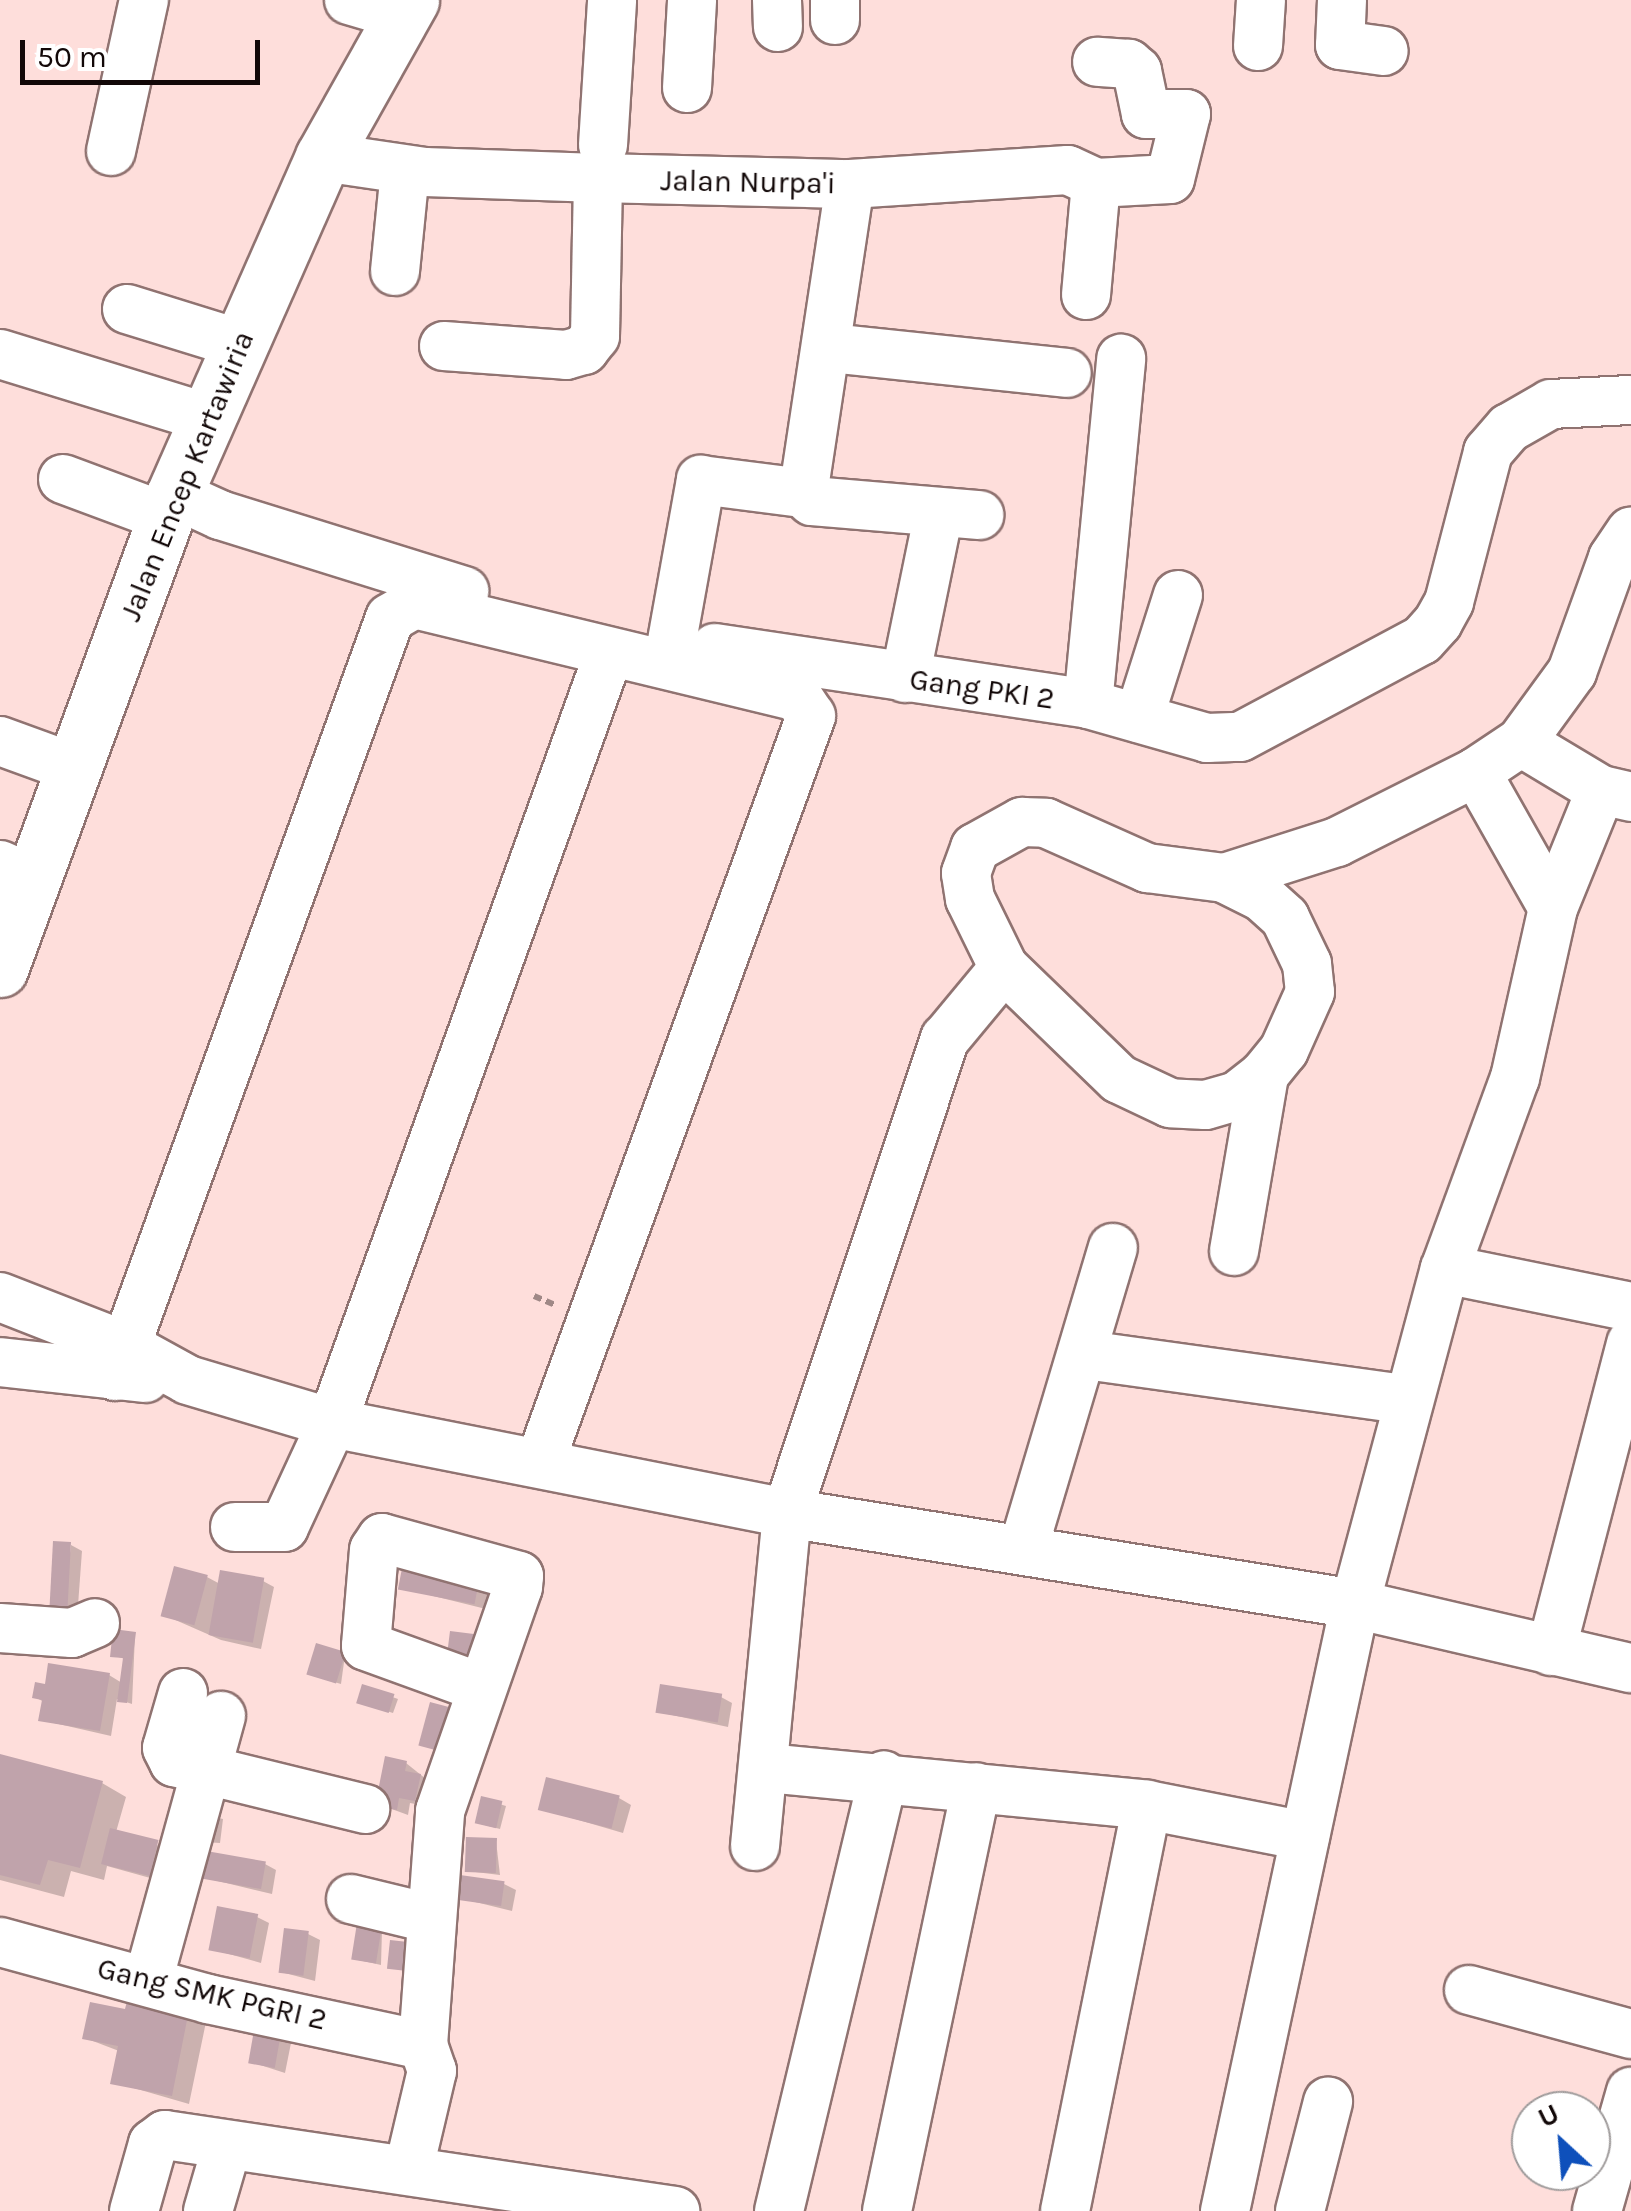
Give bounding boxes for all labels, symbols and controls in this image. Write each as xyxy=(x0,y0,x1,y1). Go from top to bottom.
scale bar xyxy=(25,20,265,82)
text: 50 m xyxy=(37,39,107,75)
street label: Jalan Nurpa'i xyxy=(660,162,836,202)
street label: Jalan Encep Kartawiria xyxy=(112,326,262,626)
street label: Gang PKI 2 xyxy=(907,661,1057,717)
street label: Gang SMK PGRI 2 xyxy=(94,1950,330,2038)
north arrow xyxy=(1511,2091,1611,2191)
text: U xyxy=(1533,2096,1564,2134)

